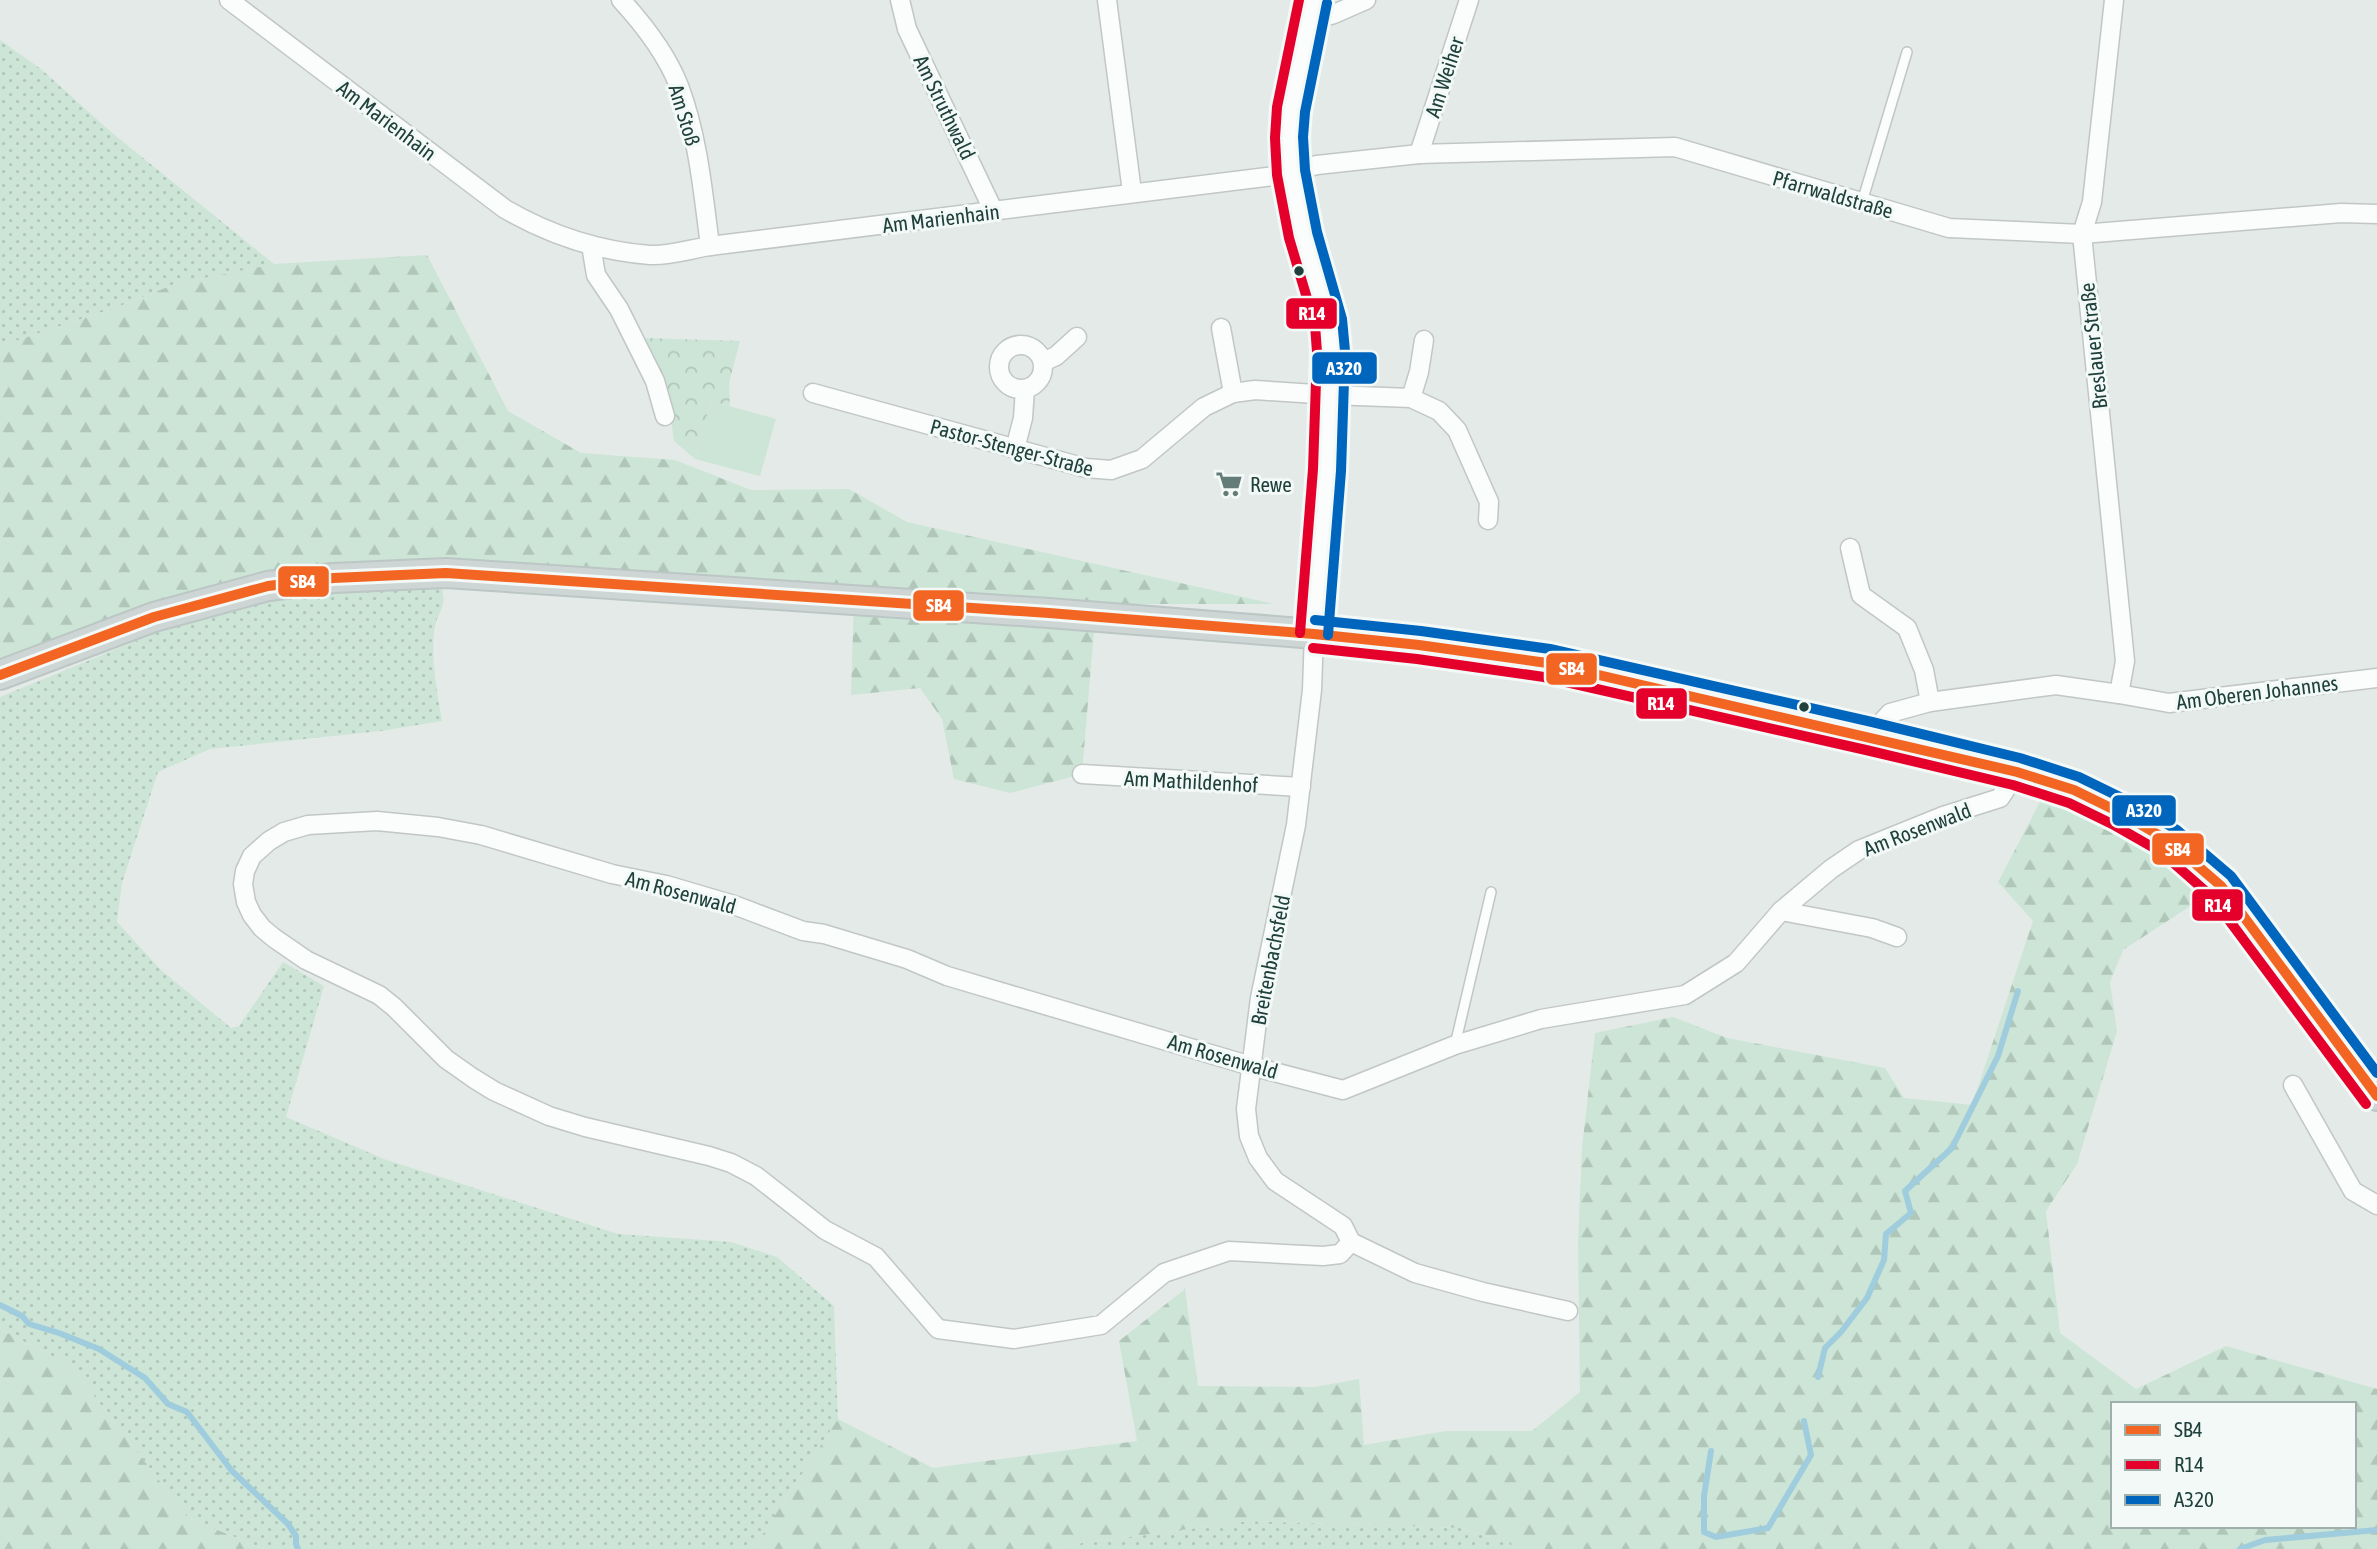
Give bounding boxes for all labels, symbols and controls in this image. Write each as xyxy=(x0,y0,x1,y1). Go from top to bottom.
street label: Am Weiher xyxy=(1420,33,1469,120)
street label: Am Struthwald xyxy=(909,51,981,163)
street label: Am Marienhain xyxy=(333,75,441,165)
street label: Am Stoß xyxy=(664,82,706,149)
street label: Pfarrwaldstraße xyxy=(1770,165,1896,223)
street label: Am Marienhain xyxy=(881,199,1001,237)
unlabelled marker xyxy=(1292,264,1306,278)
street label: Breslauer Straße xyxy=(2074,282,2112,410)
line badge: R14 xyxy=(1285,297,1338,330)
text: R14 xyxy=(1298,302,1326,324)
line badge: A320 xyxy=(1311,351,1378,385)
text: A320 xyxy=(1325,357,1362,379)
street label: Pastor-Stenger-Straße xyxy=(928,414,1096,480)
supermarket icon: Rewe xyxy=(1214,469,1244,499)
place label: Rewe xyxy=(1250,472,1292,496)
line badge: SB4 xyxy=(277,565,330,598)
text: SB4 xyxy=(290,570,316,592)
line badge: SB4 xyxy=(912,589,965,622)
text: SB4 xyxy=(926,594,952,616)
line badge: SB4 xyxy=(1545,652,1598,686)
text: SB4 xyxy=(1559,657,1585,679)
street label: Am Oberen Johannes xyxy=(2175,670,2339,714)
line badge: R14 xyxy=(1635,687,1688,720)
text: R14 xyxy=(1647,692,1675,714)
unlabelled marker xyxy=(1797,700,1811,714)
street label: Am Mathildenhof xyxy=(1123,766,1259,797)
line badge: A320 xyxy=(2111,794,2177,827)
street label: Am Rosenwald xyxy=(1860,798,1974,860)
text: A320 xyxy=(2125,799,2162,821)
line badge: SB4 xyxy=(2151,832,2205,866)
text: SB4 xyxy=(2165,838,2191,860)
street label: Am Rosenwald xyxy=(623,866,739,918)
line badge: R14 xyxy=(2191,888,2244,922)
street label: Breitenbachsfeld xyxy=(1246,893,1294,1027)
text: R14 xyxy=(2204,894,2232,916)
street label: Am Rosenwald xyxy=(1165,1029,1281,1083)
legend xyxy=(2111,1402,2356,1528)
text: SB4 xyxy=(2174,1417,2203,1441)
text: R14 xyxy=(2174,1452,2204,1476)
text: A320 xyxy=(2174,1487,2214,1511)

